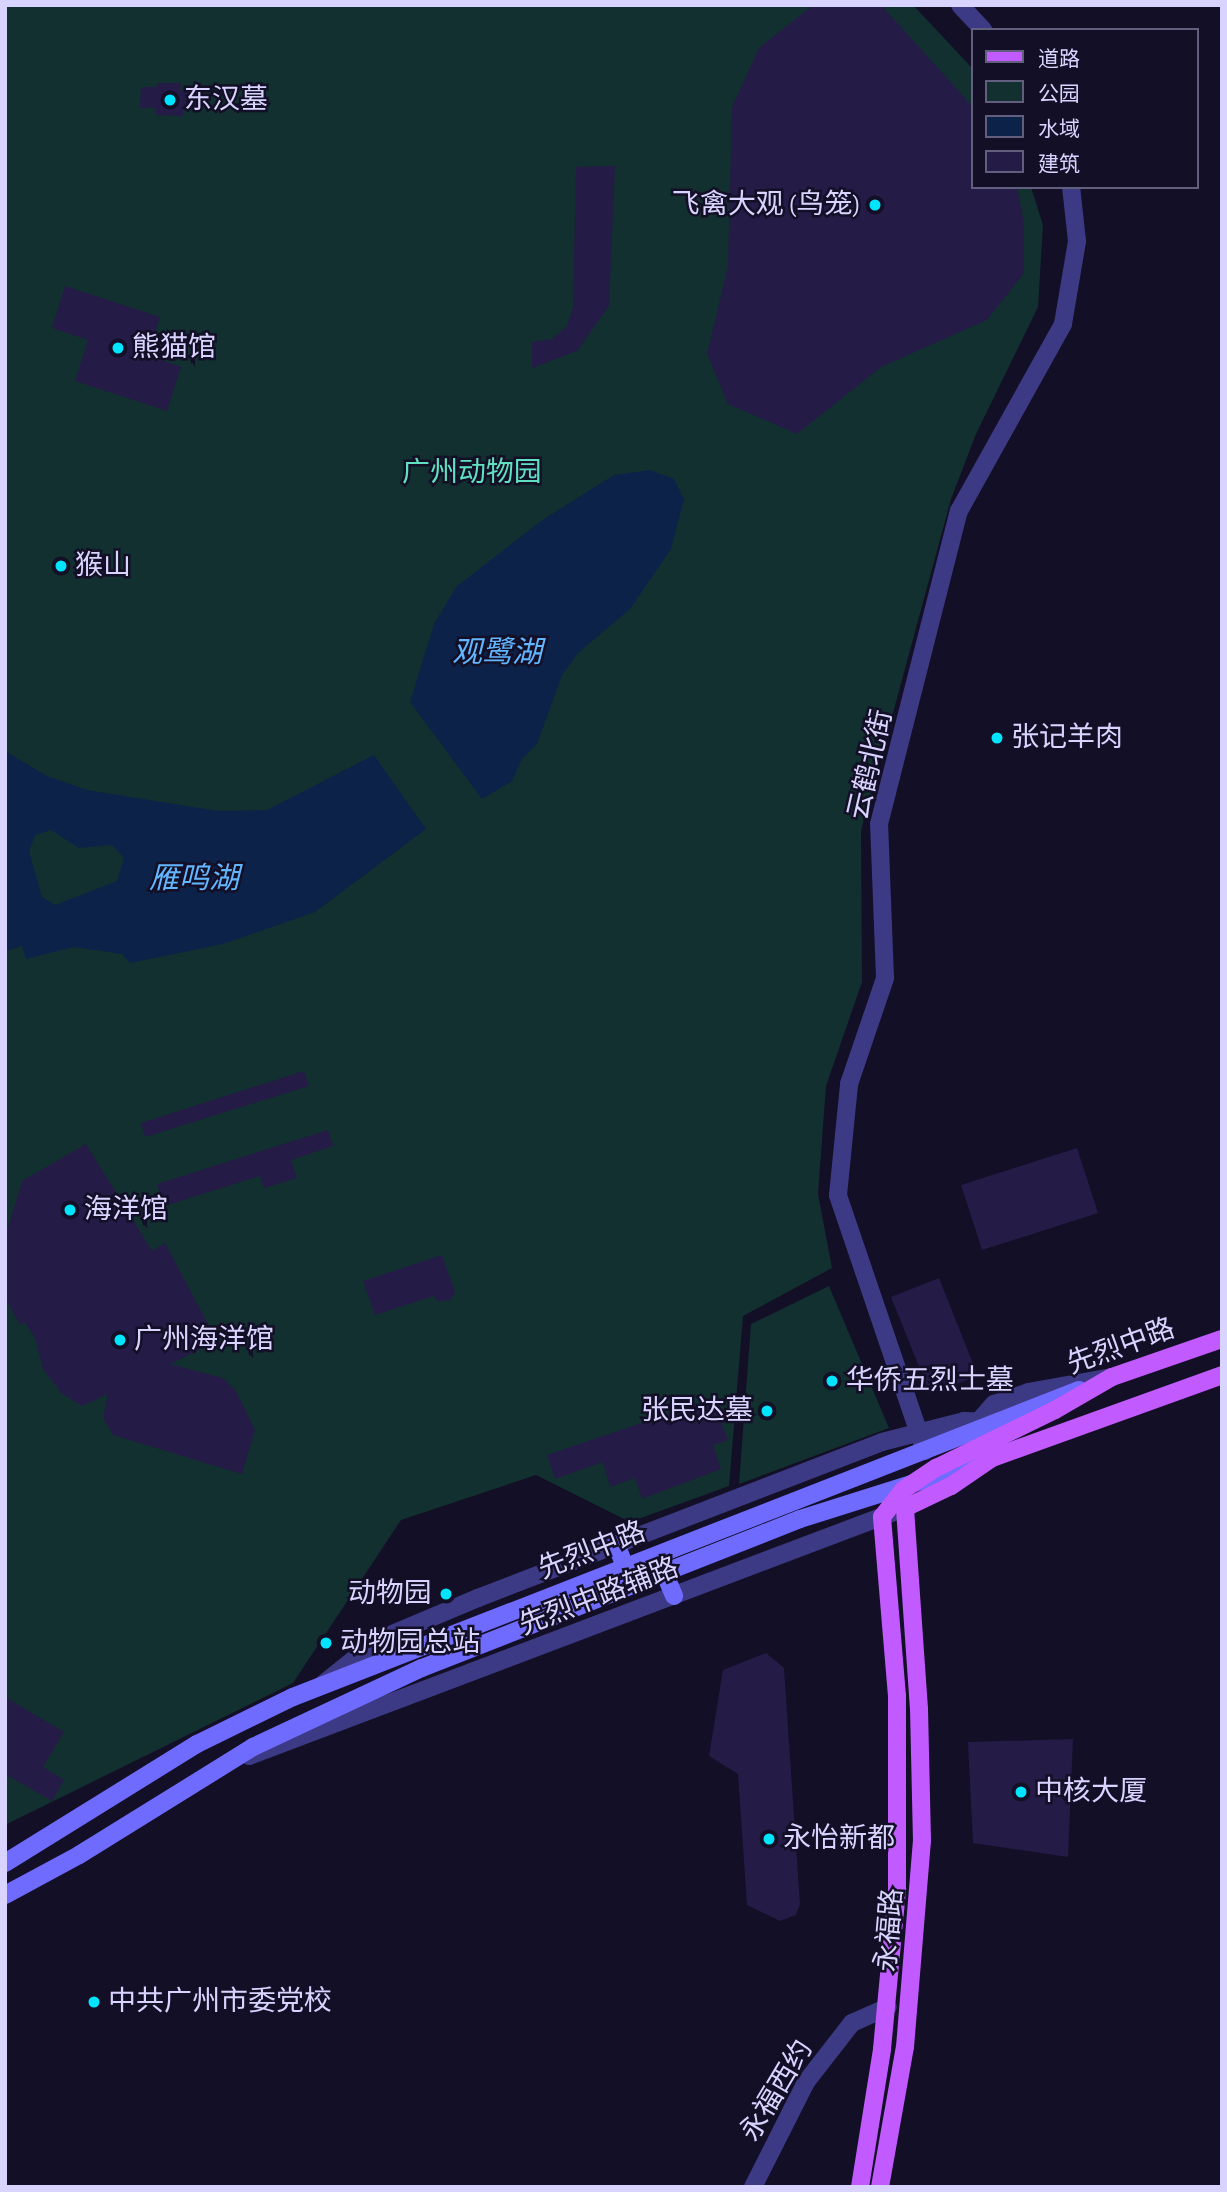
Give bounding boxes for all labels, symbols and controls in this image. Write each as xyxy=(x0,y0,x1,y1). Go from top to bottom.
legend xyxy=(972,28,1199,189)
text: 道路 xyxy=(1038,49,1080,70)
place label: 东汉墓 xyxy=(184,83,268,117)
text: 公园 xyxy=(1038,84,1080,105)
marker: 东汉墓 xyxy=(162,92,178,108)
text: 水域 xyxy=(1038,119,1080,140)
text: 建筑 xyxy=(1038,154,1080,175)
place label: 飞禽大观 (鸟笼) xyxy=(672,188,861,222)
marker: 飞禽大观 (鸟笼) xyxy=(867,197,883,213)
place label: 熊猫馆 xyxy=(132,331,216,365)
marker: 熊猫馆 xyxy=(110,340,126,356)
park label: 广州动物园 xyxy=(402,456,542,490)
place label: 猴山 xyxy=(75,549,131,583)
marker: 猴山 xyxy=(53,558,69,574)
water label: 观鹭湖 xyxy=(452,635,542,671)
street label: 云鹤北街 xyxy=(842,707,900,823)
place label: 张记羊肉 xyxy=(1011,721,1123,755)
marker: 张记羊肉 xyxy=(989,730,1005,746)
water label: 雁鸣湖 xyxy=(149,861,239,897)
place label: 海洋馆 xyxy=(84,1193,168,1227)
marker: 海洋馆 xyxy=(62,1202,78,1218)
street label: 先烈中路 xyxy=(1063,1312,1179,1382)
place label: 广州海洋馆 xyxy=(134,1323,274,1357)
marker: 广州海洋馆 xyxy=(112,1332,128,1348)
place label: 华侨五烈士墓 xyxy=(846,1364,1014,1398)
marker: 华侨五烈士墓 xyxy=(824,1373,840,1389)
place label: 张民达墓 xyxy=(641,1394,753,1428)
marker: 张民达墓 xyxy=(759,1403,775,1419)
street label: 先烈中路 xyxy=(534,1515,650,1587)
street label: 先烈中路辅路 xyxy=(515,1551,683,1643)
place label: 动物园 xyxy=(348,1577,432,1611)
marker: 动物园 xyxy=(438,1586,454,1602)
place label: 动物园总站 xyxy=(340,1626,480,1660)
marker: 动物园总站 xyxy=(318,1635,334,1651)
place label: 中核大厦 xyxy=(1035,1775,1147,1809)
marker: 中核大厦 xyxy=(1013,1784,1029,1800)
place label: 永怡新都 xyxy=(783,1822,895,1856)
marker: 永怡新都 xyxy=(761,1831,777,1847)
street label: 永福路 xyxy=(870,1887,910,1973)
place label: 中共广州市委党校 xyxy=(108,1985,332,2019)
marker: 中共广州市委党校 xyxy=(86,1994,102,2010)
street label: 永福西约 xyxy=(734,2034,820,2148)

